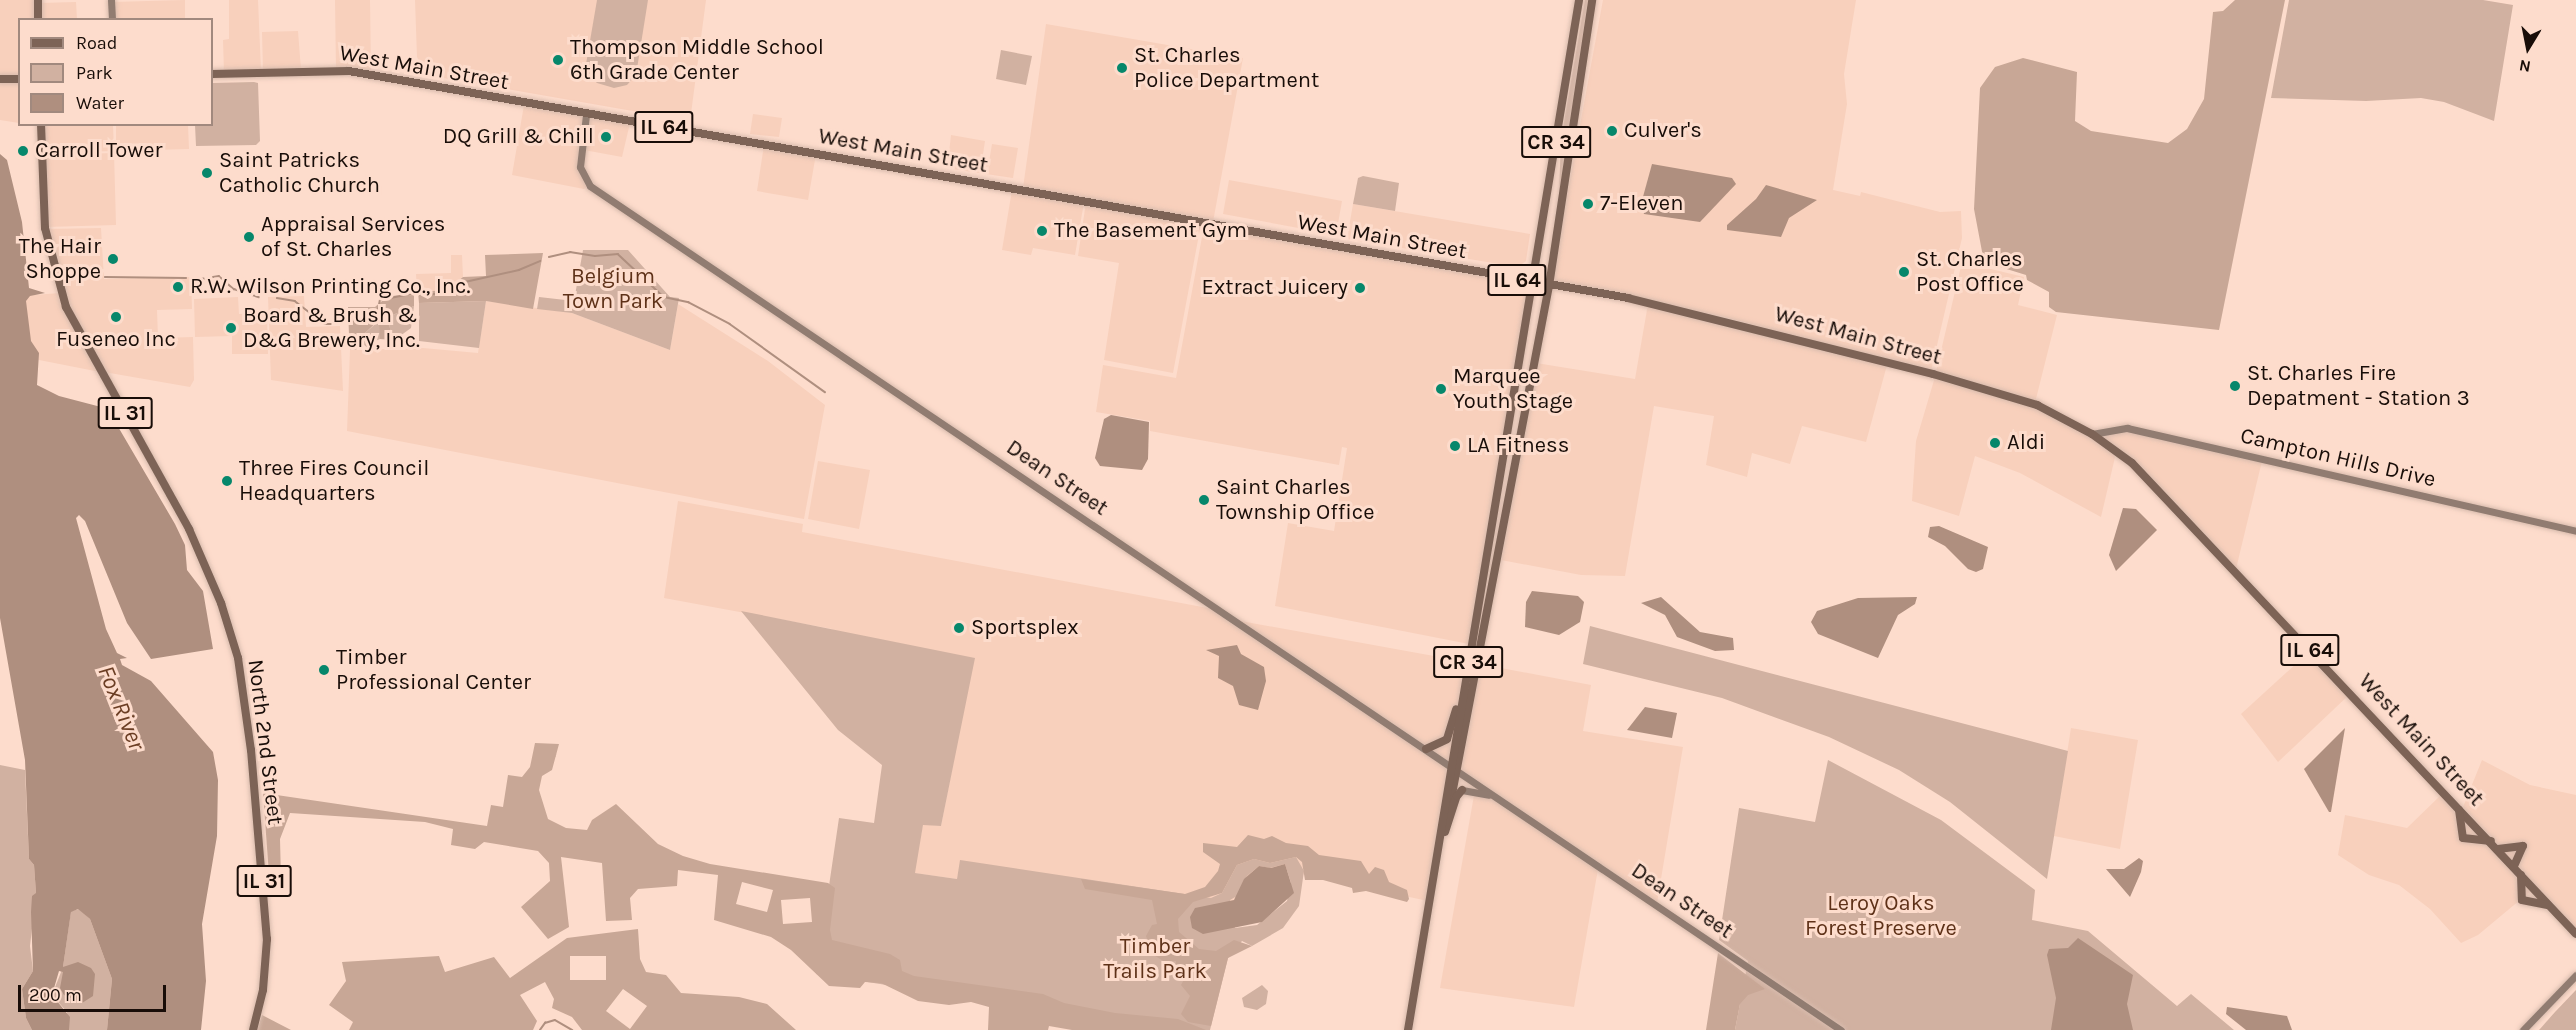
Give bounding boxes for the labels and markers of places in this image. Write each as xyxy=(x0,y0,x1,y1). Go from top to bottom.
place label: Thompson Middle School 6th Grade Center xyxy=(570,34,824,86)
place label: St. Charles Police Department xyxy=(1134,42,1319,94)
marker: Thompson Middle School 6th Grade Center xyxy=(551,53,565,67)
marker: St. Charles Police Department xyxy=(1115,61,1129,75)
place label: Culver's xyxy=(1624,118,1702,144)
place label: DQ Grill & Chill xyxy=(443,124,594,150)
marker: Culver's xyxy=(1605,124,1619,138)
marker: DQ Grill & Chill xyxy=(599,130,613,144)
place label: Carroll Tower xyxy=(35,138,163,164)
marker: Carroll Tower xyxy=(16,144,30,158)
place label: Saint Patricks Catholic Church xyxy=(219,147,380,198)
marker: Saint Patricks Catholic Church xyxy=(200,166,214,180)
place label: 7-Eleven xyxy=(1600,191,1683,217)
marker: 7-Eleven xyxy=(1581,197,1595,211)
place label: Appraisal Services of St. Charles xyxy=(261,211,445,262)
place label: The Basement Gym xyxy=(1054,218,1247,244)
marker: The Basement Gym xyxy=(1035,224,1049,238)
marker: Appraisal Services of St. Charles xyxy=(242,230,256,244)
place label: The Hair Shoppe xyxy=(19,233,101,284)
place label: St. Charles Post Office xyxy=(1916,246,2024,298)
marker: The Hair Shoppe xyxy=(106,252,120,266)
marker: St. Charles Post Office xyxy=(1897,265,1911,279)
place label: R.W. Wilson Printing Co., Inc. xyxy=(190,274,470,300)
place label: Extract Juicery xyxy=(1202,275,1348,301)
marker: R.W. Wilson Printing Co., Inc. xyxy=(171,280,185,294)
marker: Extract Juicery xyxy=(1353,281,1367,295)
place label: Board & Brush & D&G Brewery, Inc. xyxy=(243,302,420,354)
marker: Fuseneo Inc xyxy=(109,310,123,324)
marker: Board & Brush & D&G Brewery, Inc. xyxy=(224,321,238,335)
place label: Fuseneo Inc xyxy=(56,327,176,353)
place label: St. Charles Fire Depatment - Station 3 xyxy=(2247,360,2470,412)
place label: Marquee Youth Stage xyxy=(1453,363,1573,414)
marker: St. Charles Fire Depatment - Station 3 xyxy=(2228,379,2242,393)
marker: Marquee Youth Stage xyxy=(1434,382,1448,396)
place label: Aldi xyxy=(2007,430,2045,456)
place label: LA Fitness xyxy=(1467,433,1569,459)
marker: Aldi xyxy=(1988,436,2002,450)
marker: LA Fitness xyxy=(1448,439,1462,453)
place label: Three Fires Council Headquarters xyxy=(239,455,429,506)
marker: Three Fires Council Headquarters xyxy=(220,474,234,488)
place label: Saint Charles Township Office xyxy=(1216,474,1374,526)
marker: Saint Charles Township Office xyxy=(1197,493,1211,507)
place label: Sportsplex xyxy=(971,615,1079,641)
marker: Sportsplex xyxy=(952,621,966,635)
place label: Timber Professional Center xyxy=(336,644,531,696)
marker: Timber Professional Center xyxy=(317,663,331,677)

